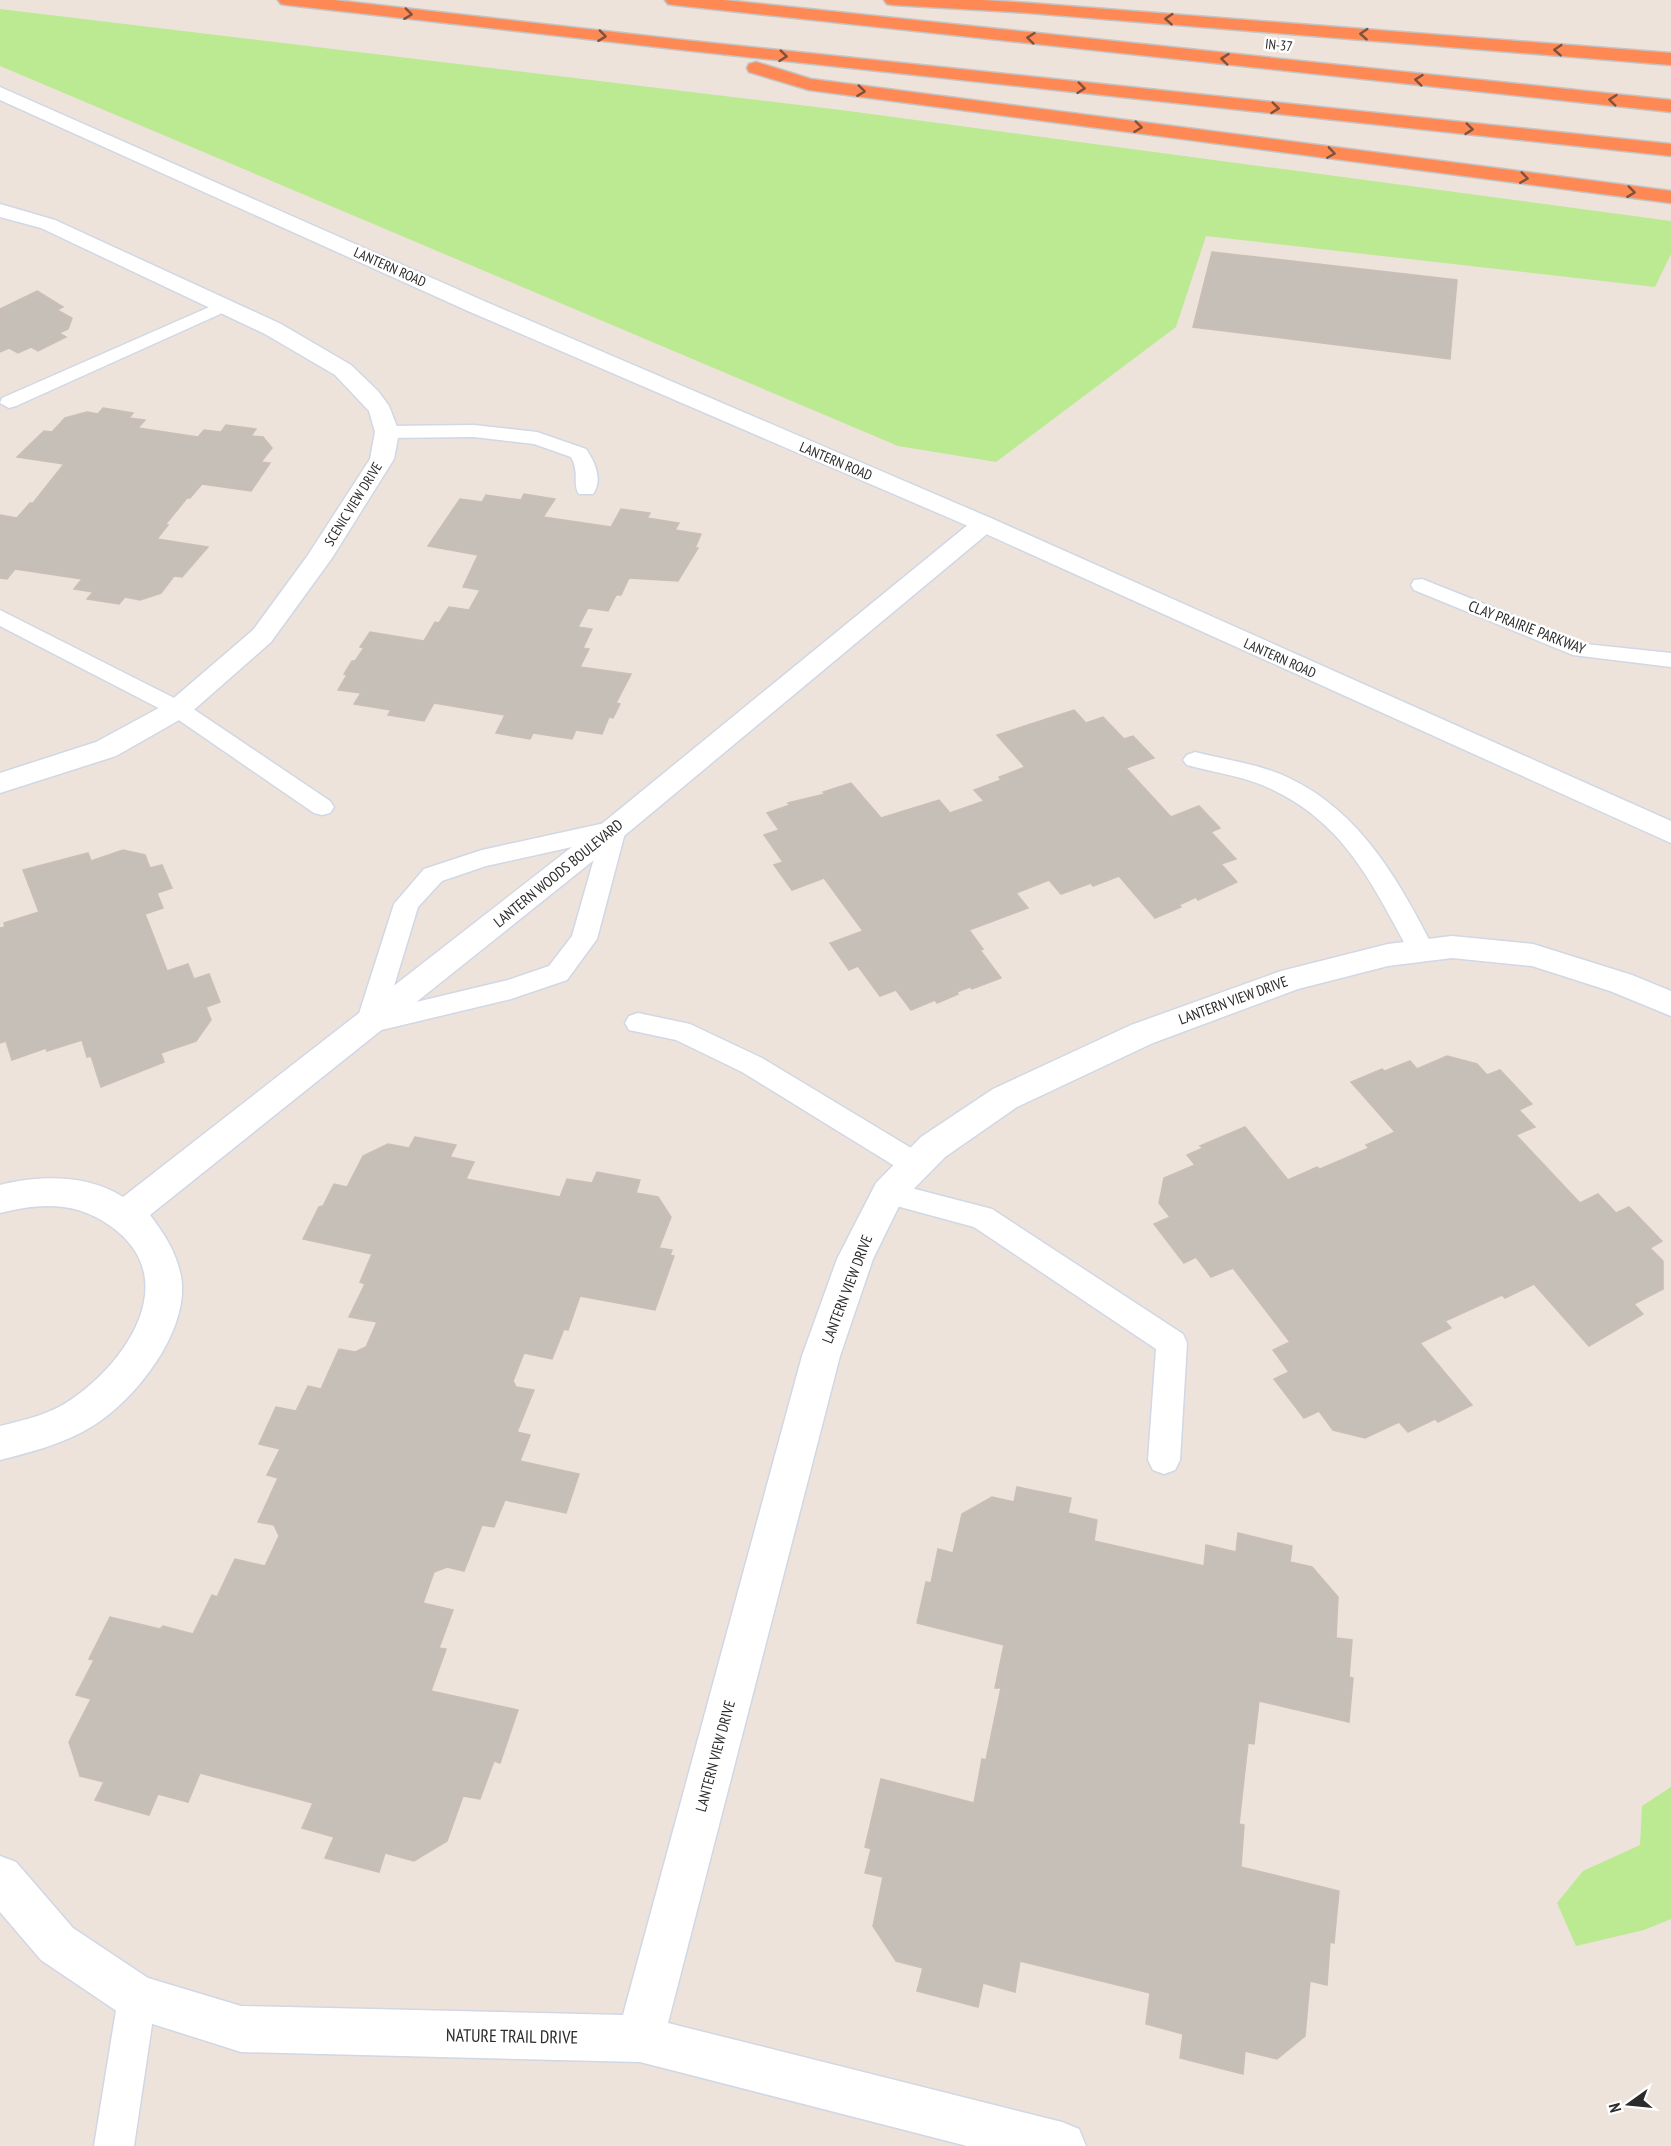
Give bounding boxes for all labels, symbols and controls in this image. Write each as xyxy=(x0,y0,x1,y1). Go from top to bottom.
one-way arrow xyxy=(404,7,413,20)
one-way arrow xyxy=(1165,13,1174,26)
one-way arrow xyxy=(1359,28,1368,41)
one-way arrow xyxy=(597,29,606,42)
one-way arrow xyxy=(1027,32,1036,45)
street label: IN-37 xyxy=(1264,35,1294,55)
one-way arrow xyxy=(1554,43,1563,56)
one-way arrow xyxy=(778,49,787,62)
one-way arrow xyxy=(1220,53,1230,66)
one-way arrow xyxy=(1414,74,1423,86)
one-way arrow xyxy=(1077,81,1086,93)
one-way arrow xyxy=(856,84,866,97)
one-way arrow xyxy=(1608,94,1617,107)
one-way arrow xyxy=(1270,101,1280,114)
one-way arrow xyxy=(1133,121,1142,133)
one-way arrow xyxy=(1464,122,1473,135)
one-way arrow xyxy=(1326,146,1336,159)
one-way arrow xyxy=(1520,172,1529,184)
one-way arrow xyxy=(1627,186,1636,198)
street label: LANTERN ROAD xyxy=(351,243,429,291)
street label: LANTERN ROAD xyxy=(797,438,875,484)
street label: SCENIC VIEW DRIVE xyxy=(320,459,386,549)
street label: CLAY PRAIRIE PARKWAY xyxy=(1466,596,1588,658)
street label: LANTERN ROAD xyxy=(1241,634,1319,682)
street label: LANTERN WOODS BOULEVARD xyxy=(489,815,627,931)
street label: LANTERN VIEW DRIVE xyxy=(1176,971,1290,1029)
street label: LANTERN VIEW DRIVE xyxy=(818,1232,876,1346)
street label: LANTERN VIEW DRIVE xyxy=(691,1698,739,1814)
street label: NATURE TRAIL DRIVE xyxy=(446,2023,578,2049)
north arrow xyxy=(1599,2074,1659,2134)
text: N xyxy=(1604,2101,1625,2115)

